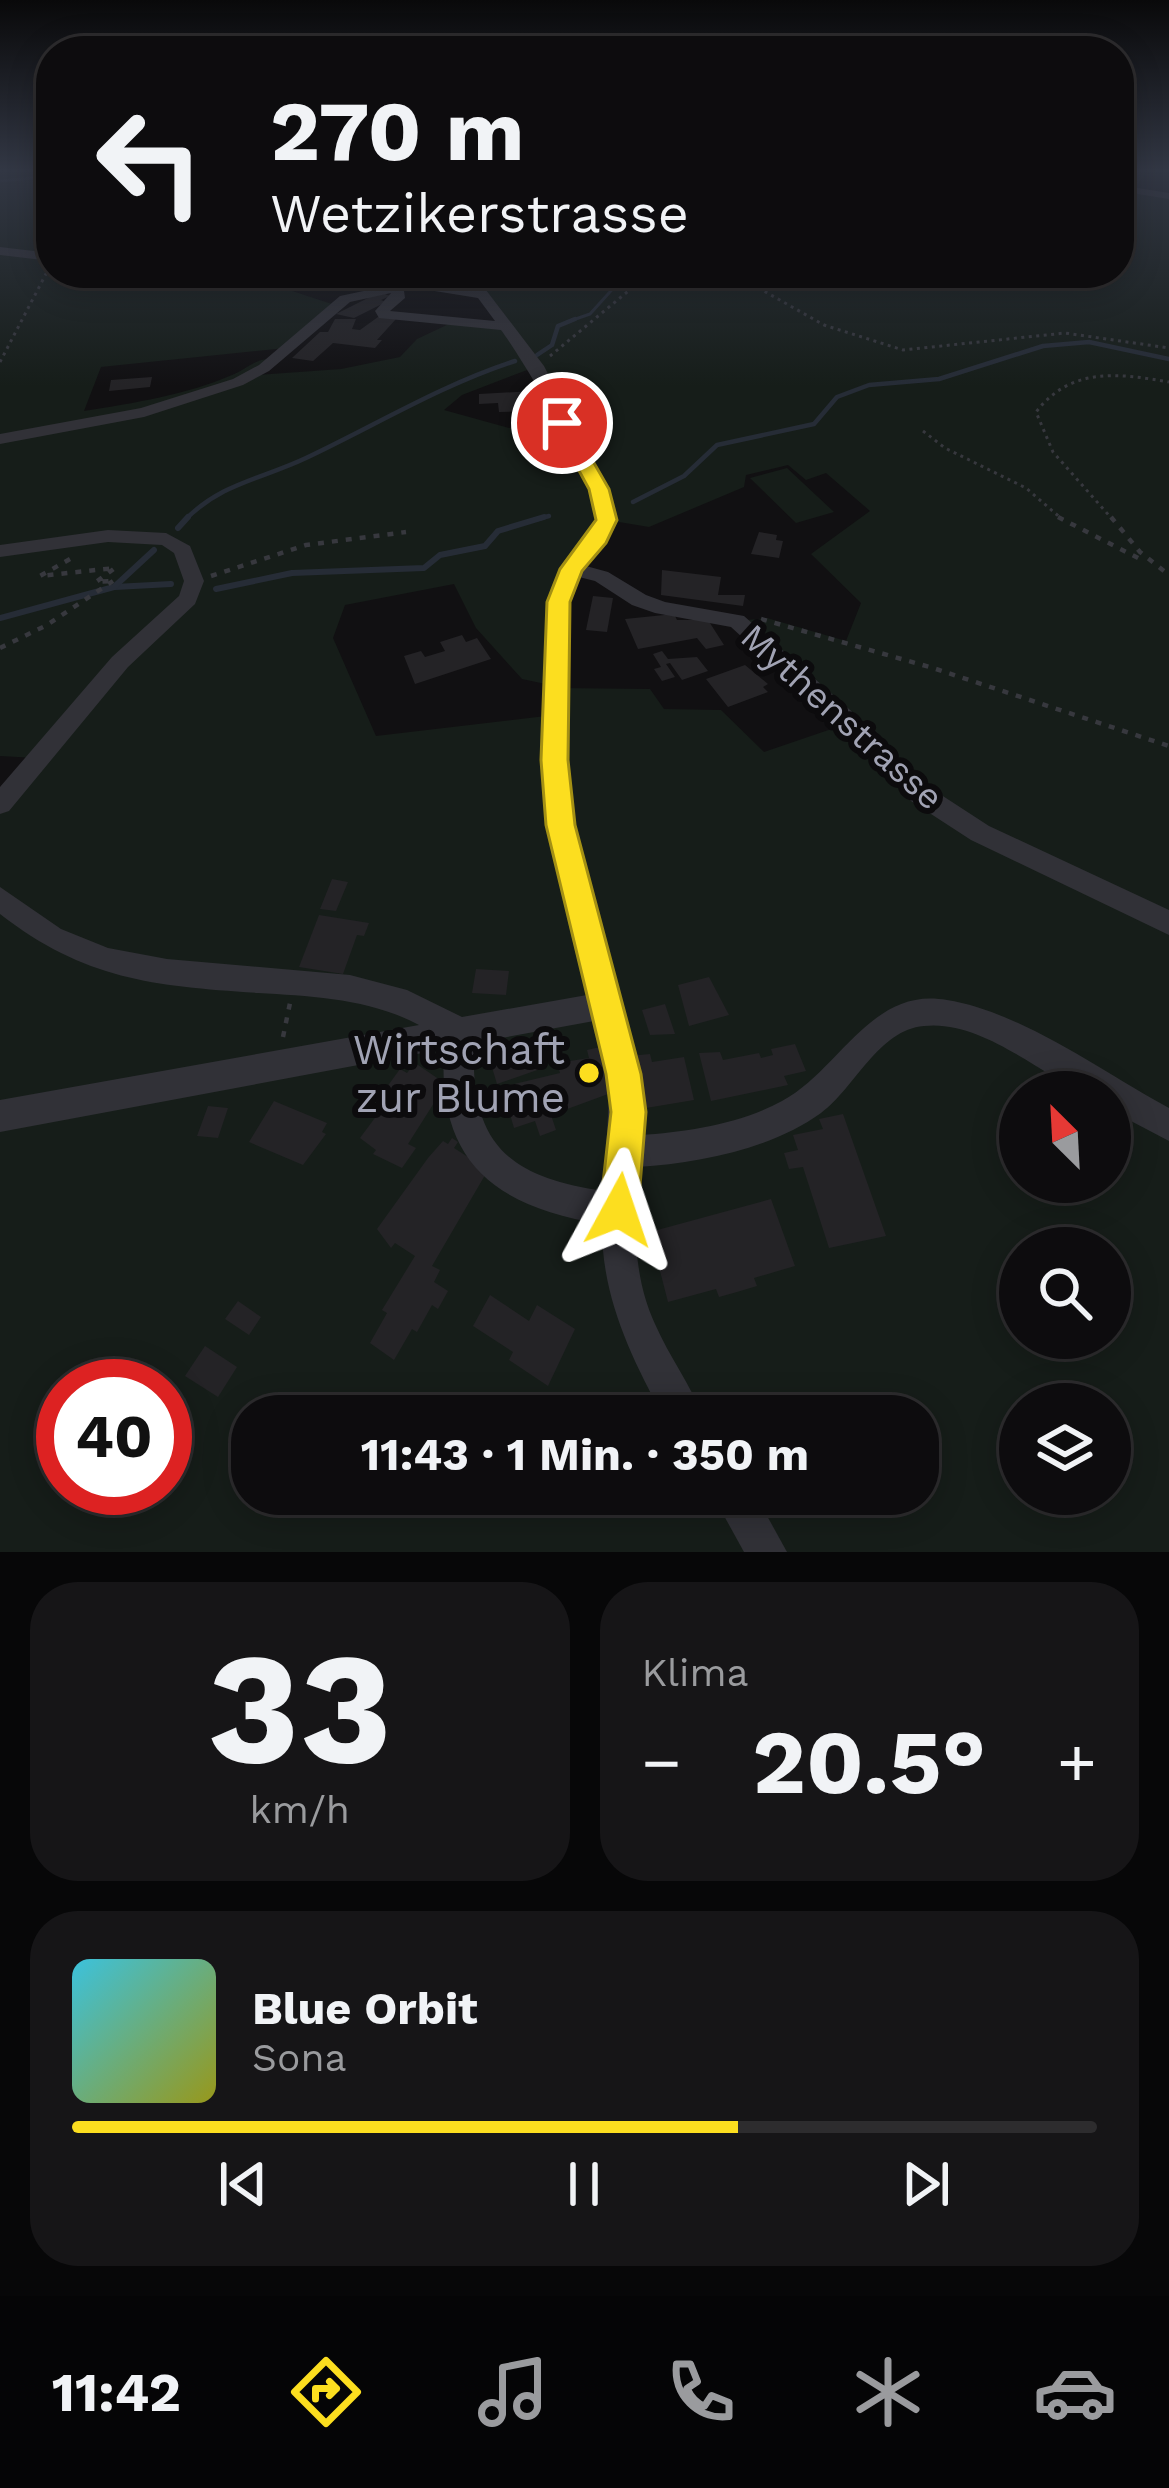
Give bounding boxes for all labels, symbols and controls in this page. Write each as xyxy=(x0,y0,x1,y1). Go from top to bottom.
text: 270 m xyxy=(270,82,525,180)
icon: left xyxy=(72,84,228,240)
text: Wetzikerstrasse xyxy=(270,182,689,245)
pin xyxy=(511,372,613,474)
icon: arrive xyxy=(529,390,595,456)
street label: Mythenstrasse xyxy=(732,615,952,819)
place label: Wirtschaft zur Blume xyxy=(353,1025,565,1122)
marker: Wirtschaft zur Blume xyxy=(576,1060,602,1086)
north arrow xyxy=(999,1071,1131,1203)
map controls xyxy=(999,1071,1131,1515)
position arrow xyxy=(556,1147,682,1273)
button: search xyxy=(999,1227,1131,1359)
speed limit sign: 40 xyxy=(36,1359,192,1515)
button: layers xyxy=(999,1383,1131,1515)
text: 11:43 · 1 Min. · 350 m xyxy=(361,1428,809,1481)
text: 33 xyxy=(207,1617,392,1800)
text: Klima xyxy=(642,1650,749,1695)
text: 20.5° xyxy=(752,1709,986,1815)
text: − xyxy=(642,1724,681,1801)
text: + xyxy=(1057,1724,1097,1801)
text: km/h xyxy=(250,1787,350,1832)
text: Blue Orbit xyxy=(252,1982,478,2035)
text: Sona xyxy=(252,2035,347,2080)
icon: previous xyxy=(210,2151,276,2217)
icon: pause xyxy=(551,2151,617,2217)
icon: next xyxy=(893,2151,959,2217)
icon: directions xyxy=(284,2350,368,2434)
icon: music xyxy=(471,2350,555,2434)
icon: phone xyxy=(659,2350,743,2434)
icon: climate xyxy=(846,2350,930,2434)
icon: car xyxy=(1033,2350,1117,2434)
text: 11:42 xyxy=(52,2361,181,2424)

